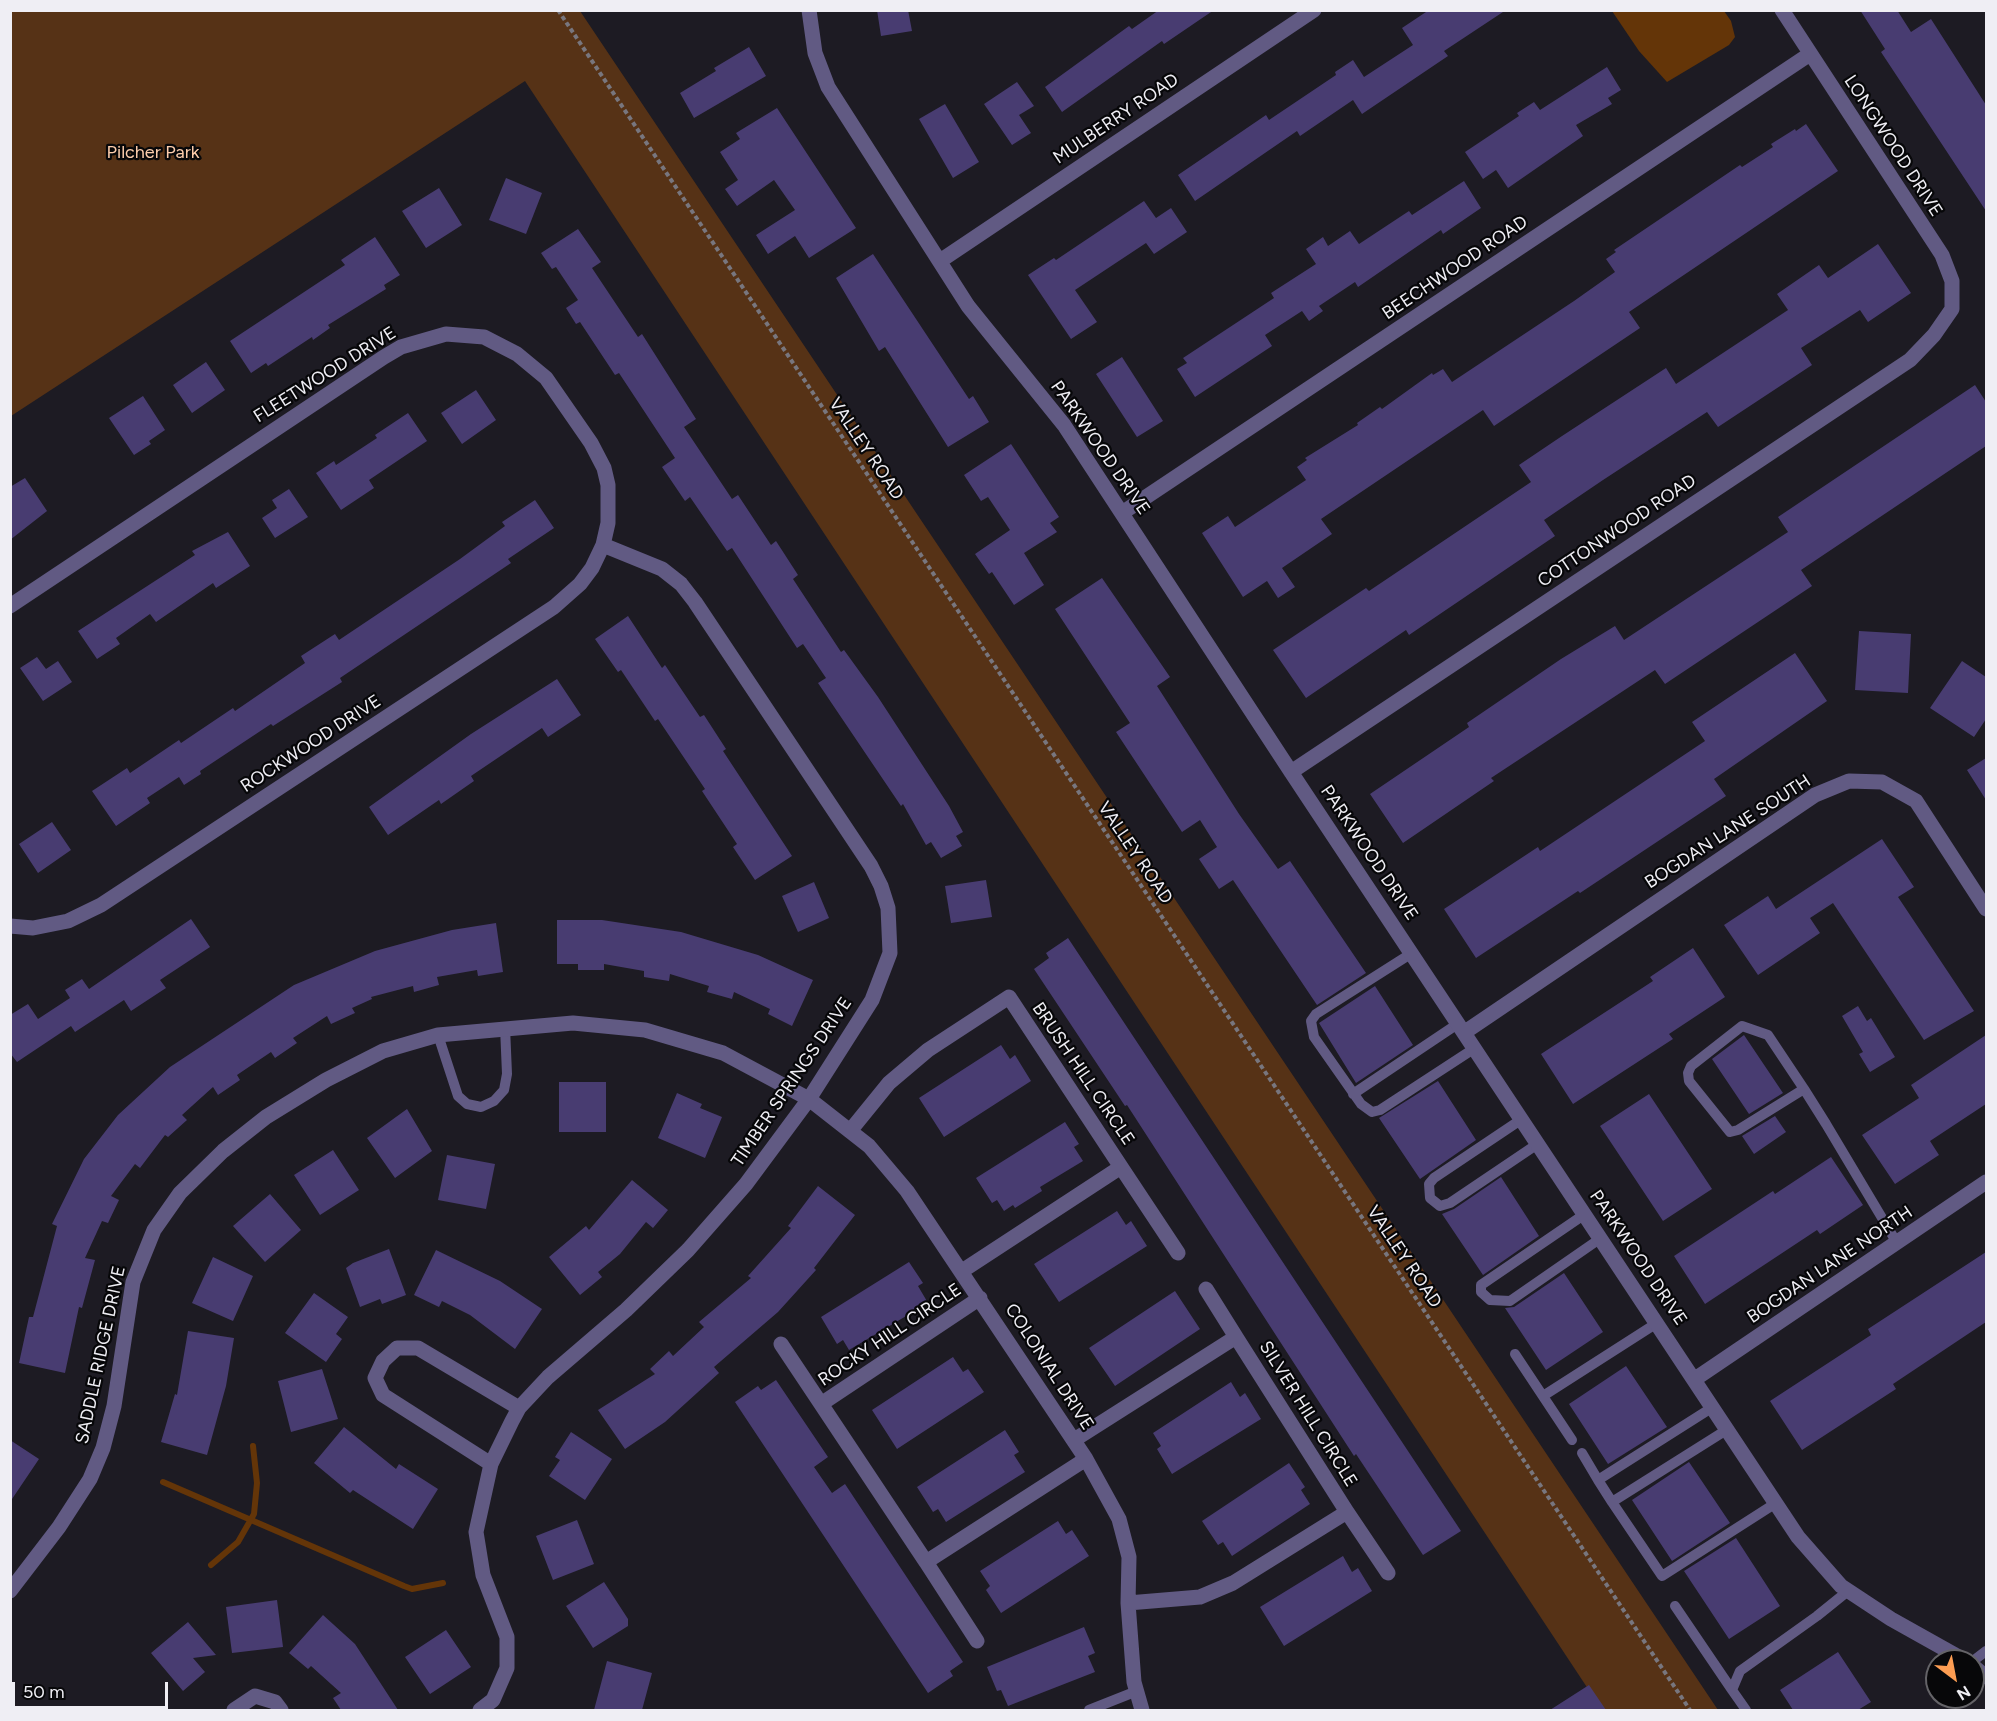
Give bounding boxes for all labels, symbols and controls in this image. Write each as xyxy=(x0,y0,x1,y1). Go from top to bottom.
street label: MULBERRY ROAD xyxy=(1049,69,1183,169)
street label: LONGWOOD DRIVE xyxy=(1839,71,1947,221)
park label: Pilcher Park xyxy=(107,142,199,164)
street label: BEECHWOOD ROAD xyxy=(1378,211,1532,325)
street label: FLEETWOOD DRIVE xyxy=(250,322,400,428)
street label: PARKWOOD DRIVE xyxy=(1046,377,1154,519)
street label: VALLEY ROAD xyxy=(824,394,908,504)
street label: COTTONWOOD ROAD xyxy=(1534,470,1700,592)
street label: ROCKWOOD DRIVE xyxy=(237,691,385,797)
street label: BOGDAN LANE SOUTH xyxy=(1641,770,1815,894)
street label: PARKWOOD DRIVE xyxy=(1316,781,1422,925)
street label: VALLEY ROAD xyxy=(1093,798,1177,908)
street label: TIMBER SPRINGS DRIVE xyxy=(727,993,857,1171)
street label: BRUSH HILL CIRCLE xyxy=(1027,998,1139,1150)
street label: PARKWOOD DRIVE xyxy=(1585,1186,1691,1330)
street label: VALLEY ROAD xyxy=(1362,1202,1446,1312)
street label: BOGDAN LANE NORTH xyxy=(1743,1202,1917,1328)
street label: SADDLE RIDGE DRIVE xyxy=(72,1264,130,1446)
street label: ROCKY HILL CIRCLE xyxy=(814,1279,966,1391)
street label: COLONIAL DRIVE xyxy=(1000,1300,1098,1434)
street label: SILVER HILL CIRCLE xyxy=(1254,1337,1362,1491)
north arrow xyxy=(1925,1649,1985,1709)
scale bar xyxy=(15,1670,171,1708)
text: 50 m xyxy=(23,1681,65,1703)
text: N xyxy=(1953,1682,1974,1704)

